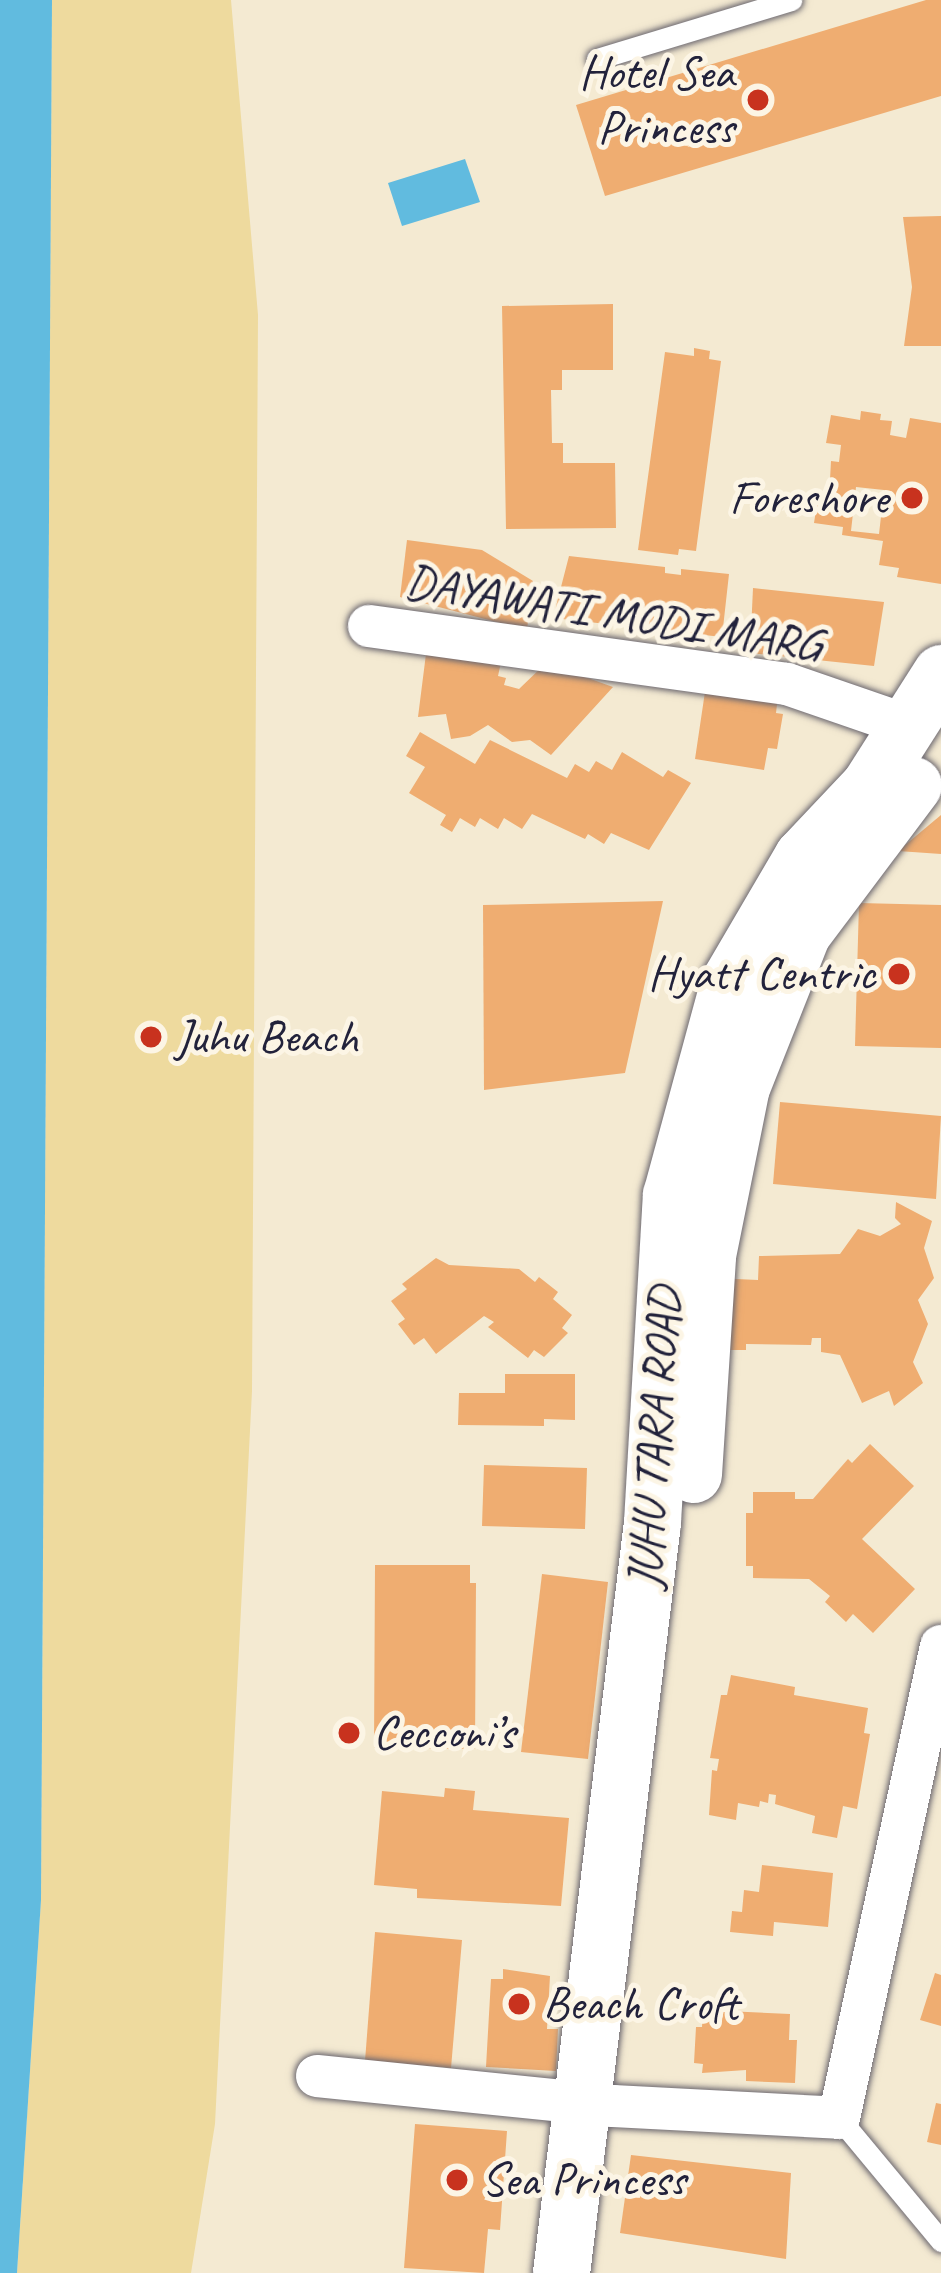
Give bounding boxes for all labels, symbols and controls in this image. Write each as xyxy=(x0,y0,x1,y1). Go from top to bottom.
place label: Hotel Sea Princess xyxy=(582,43,734,156)
marker: Hotel Sea Princess xyxy=(745,87,771,113)
place label: Foreshore xyxy=(729,469,888,527)
marker: Foreshore xyxy=(899,485,925,511)
street label: DAYAWATI MODI MARG xyxy=(401,552,825,674)
place label: Hyatt Centric xyxy=(648,945,875,1003)
marker: Hyatt Centric xyxy=(886,961,912,987)
place label: Juhu Beach xyxy=(175,1008,357,1066)
marker: Juhu Beach xyxy=(138,1024,164,1050)
street label: JUHU TARA ROAD xyxy=(615,1285,693,1591)
place label: Cecconi’s xyxy=(373,1704,515,1762)
marker: Cecconi’s xyxy=(336,1720,362,1746)
place label: Beach Croft xyxy=(543,1975,738,2033)
marker: Beach Croft xyxy=(506,1991,532,2017)
place label: Sea Princess xyxy=(481,2151,686,2209)
marker: Sea Princess xyxy=(444,2167,470,2193)

